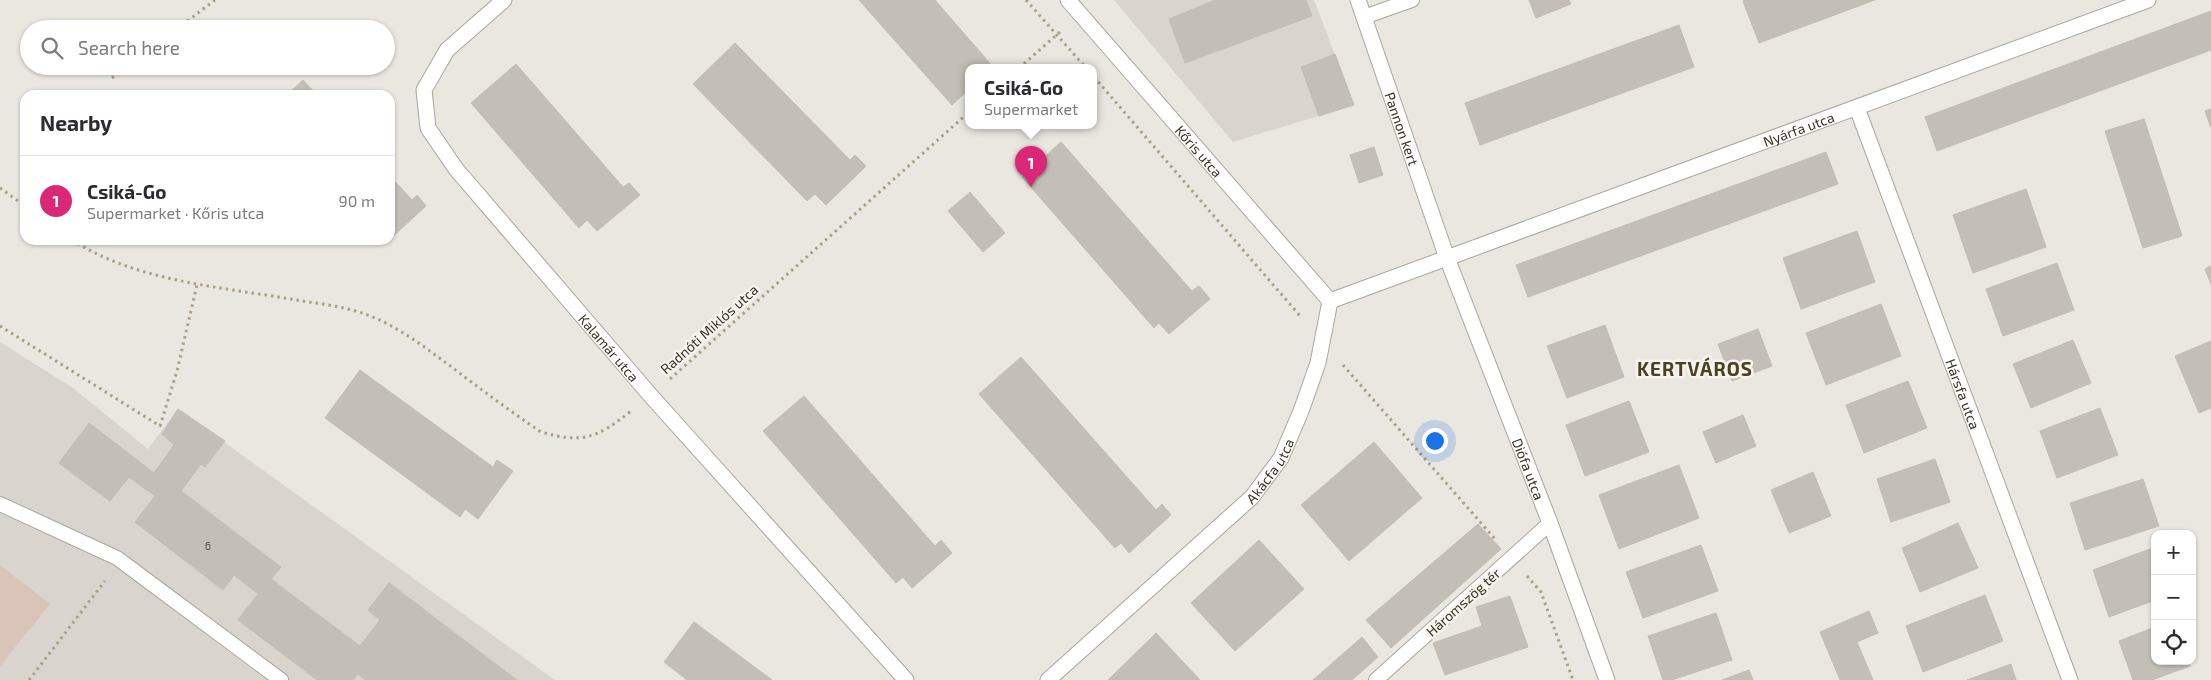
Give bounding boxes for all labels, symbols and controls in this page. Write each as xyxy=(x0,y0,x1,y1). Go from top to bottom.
search box xyxy=(20,20,395,75)
icon: search xyxy=(38,34,66,62)
text: Search here xyxy=(78,36,180,59)
popup xyxy=(965,64,1097,129)
text: Csiká-Go xyxy=(984,76,1063,99)
street label: Pannon kert xyxy=(1382,89,1423,168)
text: Supermarket xyxy=(984,99,1078,118)
street label: Nyárfa utca xyxy=(1760,108,1836,150)
text: Nearby xyxy=(40,110,112,135)
street label: Kőris utca xyxy=(1172,121,1226,180)
pin: 1 xyxy=(1015,146,1047,187)
text: Csiká-Go xyxy=(87,180,166,203)
text: 1 xyxy=(53,191,59,210)
text: 90 m xyxy=(339,191,375,210)
text: Supermarket · Kőris utca xyxy=(87,203,264,222)
street label: Radnóti Miklós utca xyxy=(657,281,761,377)
street label: Kalamár utca xyxy=(575,310,643,385)
street label: Hársfa utca xyxy=(1943,356,1984,431)
district label: KERTVÁROS xyxy=(1637,357,1753,380)
your location xyxy=(1422,428,1448,454)
street label: Diófa utca xyxy=(1509,435,1549,502)
street label: Akácfa utca xyxy=(1242,436,1297,507)
map controls xyxy=(2151,530,2196,665)
button: + xyxy=(2151,530,2196,575)
house number: 6 xyxy=(205,539,211,552)
street label: Háromszög tér xyxy=(1422,564,1504,640)
button: − xyxy=(2151,575,2196,620)
button: locate xyxy=(2151,620,2196,665)

